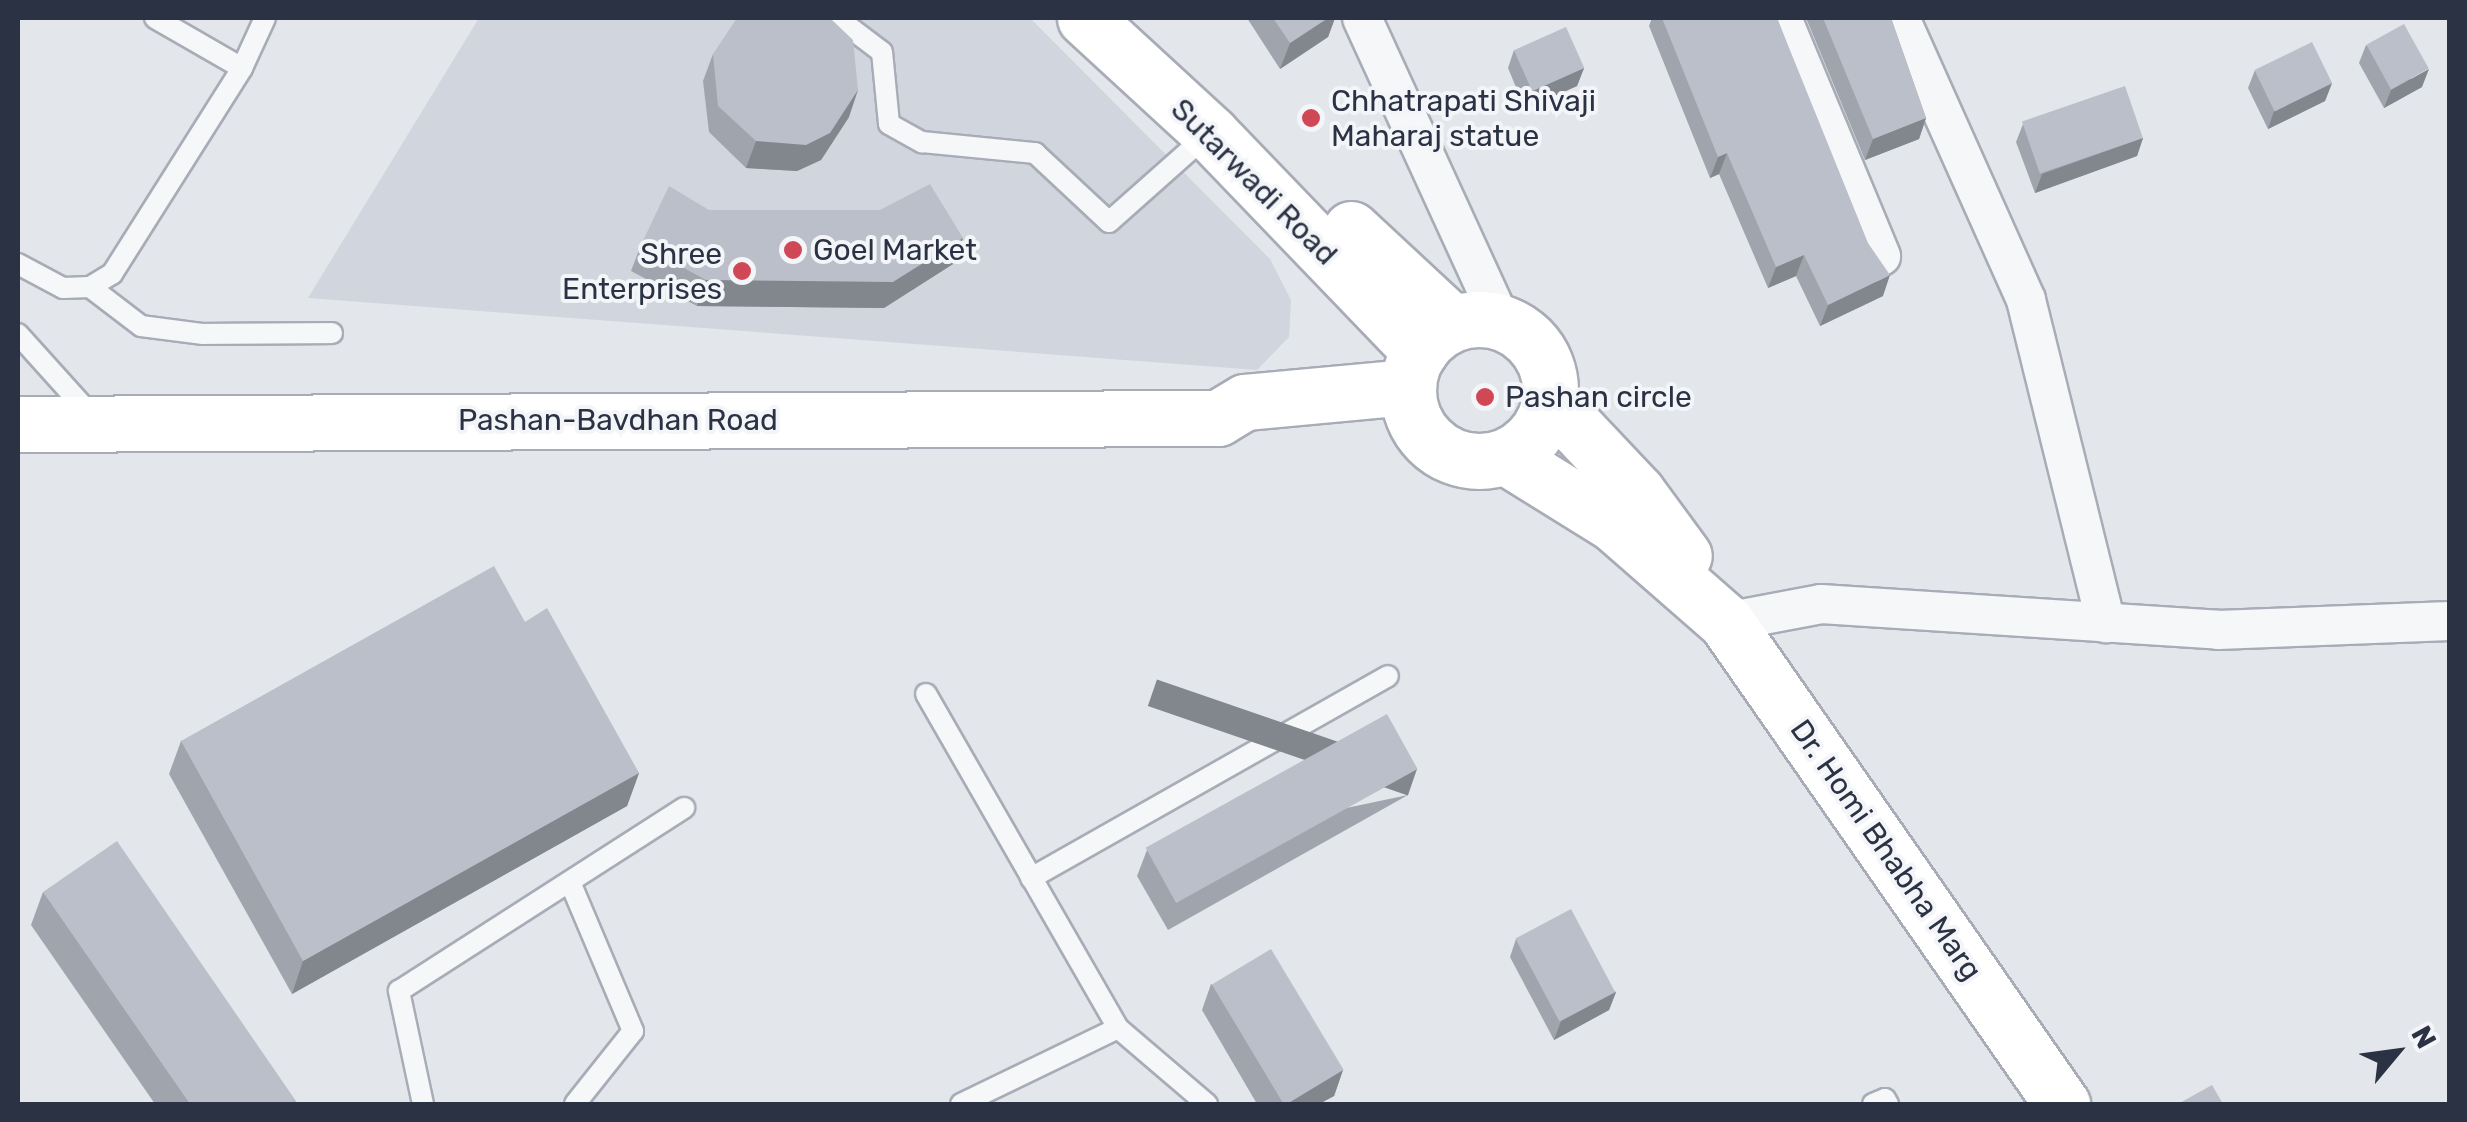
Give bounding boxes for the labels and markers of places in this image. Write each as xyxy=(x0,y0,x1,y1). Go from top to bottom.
place label: Chhatrapati Shivaji Maharaj statue xyxy=(1331,83,1596,154)
marker: Chhatrapati Shivaji Maharaj statue xyxy=(1300,107,1322,129)
place label: Goel Market xyxy=(813,232,977,268)
place label: Shree Enterprises xyxy=(562,236,722,306)
marker: Goel Market xyxy=(782,239,804,261)
marker: Shree Enterprises xyxy=(731,260,753,282)
place label: Pashan circle xyxy=(1505,379,1692,415)
marker: Pashan circle xyxy=(1474,386,1496,408)

